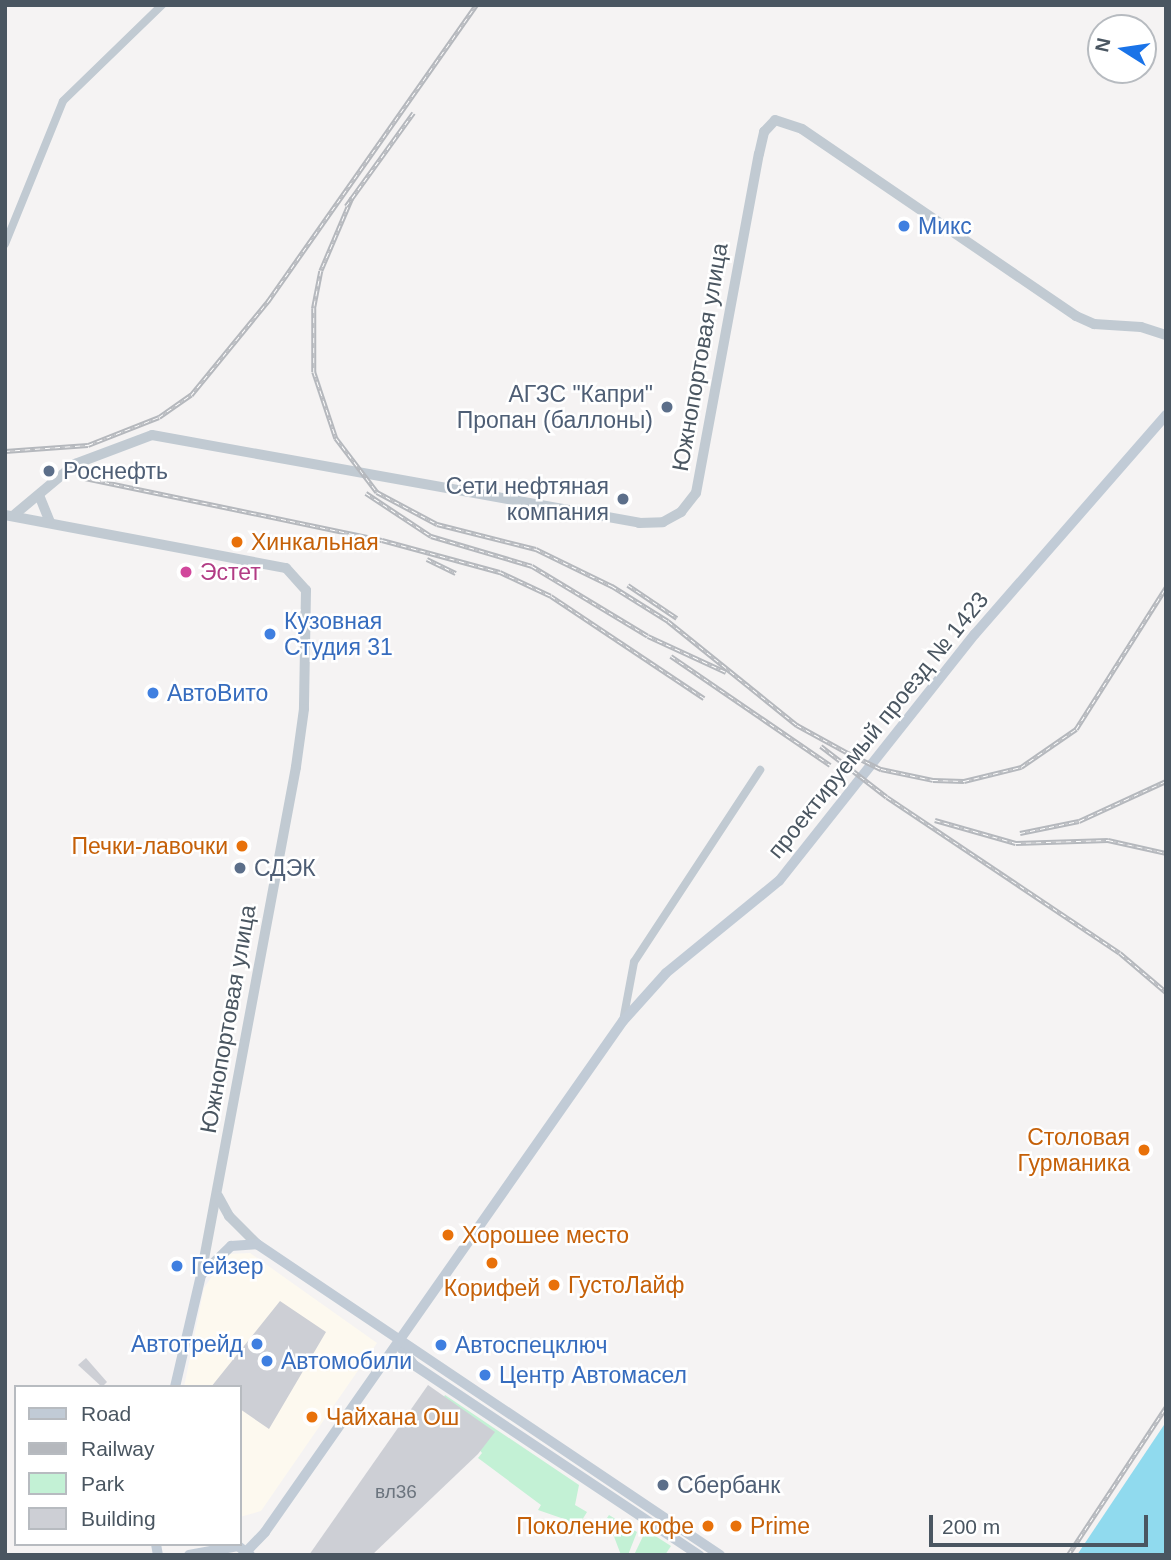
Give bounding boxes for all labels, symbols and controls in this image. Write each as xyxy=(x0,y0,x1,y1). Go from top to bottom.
north arrow xyxy=(1087,14,1157,84)
text: N xyxy=(1091,36,1115,54)
place label: Микс xyxy=(918,212,972,240)
marker: Микс xyxy=(896,218,912,234)
street label: Южнопортовая улица xyxy=(666,241,734,473)
place label: АГЗС "Капри" Пропан (баллоны) xyxy=(457,380,653,434)
marker: АГЗС "Капри" Пропан (баллоны) xyxy=(659,399,675,415)
place label: Роснефть xyxy=(63,457,168,485)
marker: Роснефть xyxy=(41,463,57,479)
place label: Сети нефтяная компания xyxy=(446,472,609,526)
marker: Сети нефтяная компания xyxy=(615,491,631,507)
place label: Хинкальная xyxy=(251,528,379,556)
marker: Хинкальная xyxy=(229,534,245,550)
place label: Эстет xyxy=(200,558,261,586)
marker: Эстет xyxy=(178,564,194,580)
street label: проектируемый проезд № 1423 xyxy=(762,586,994,864)
place label: Кузовная Студия 31 xyxy=(284,607,393,661)
marker: Кузовная Студия 31 xyxy=(262,626,278,642)
place label: АвтоВито xyxy=(167,679,268,707)
marker: АвтоВито xyxy=(145,685,161,701)
place label: Печки-лавочки xyxy=(72,832,228,860)
marker: Печки-лавочки xyxy=(234,838,250,854)
place label: СДЭК xyxy=(254,854,316,882)
marker: СДЭК xyxy=(232,860,248,876)
street label: Южнопортовая улица xyxy=(194,903,262,1135)
place label: Столовая Гурманика xyxy=(1018,1123,1130,1177)
marker: Столовая Гурманика xyxy=(1136,1142,1152,1158)
place label: Хорошее место xyxy=(462,1221,629,1249)
marker: Хорошее место xyxy=(440,1227,456,1243)
place label: Гейзер xyxy=(191,1252,263,1280)
marker: Корифей xyxy=(484,1255,500,1271)
marker: Гейзер xyxy=(169,1258,185,1274)
place label: ГустоЛайф xyxy=(568,1271,684,1299)
place label: Корифей xyxy=(444,1274,540,1302)
marker: ГустоЛайф xyxy=(546,1277,562,1293)
place label: Автотрейд xyxy=(131,1330,243,1358)
place label: Автоспецключ xyxy=(455,1331,608,1359)
marker: Автотрейд xyxy=(249,1336,265,1352)
marker: Автоспецключ xyxy=(433,1337,449,1353)
place label: Автомобили xyxy=(281,1347,412,1375)
marker: Автомобили xyxy=(259,1353,275,1369)
place label: Центр Автомасел xyxy=(499,1361,687,1389)
marker: Центр Автомасел xyxy=(477,1367,493,1383)
legend xyxy=(14,1385,242,1546)
text: Road xyxy=(81,1402,131,1425)
place label: Чайхана Ош xyxy=(326,1403,459,1431)
marker: Чайхана Ош xyxy=(304,1409,320,1425)
text: Railway xyxy=(81,1437,155,1460)
place label: Сбербанк xyxy=(677,1471,780,1499)
text: Park xyxy=(81,1472,124,1495)
marker: Сбербанк xyxy=(655,1477,671,1493)
house number: вл36 xyxy=(375,1481,417,1503)
scale bar xyxy=(933,1500,1152,1544)
text: Building xyxy=(81,1507,156,1530)
place label: Поколение кофе xyxy=(516,1512,694,1540)
place label: Prime xyxy=(750,1512,810,1540)
text: 200 m xyxy=(942,1515,1000,1538)
marker: Поколение кофе xyxy=(700,1518,716,1534)
marker: Prime xyxy=(728,1518,744,1534)

